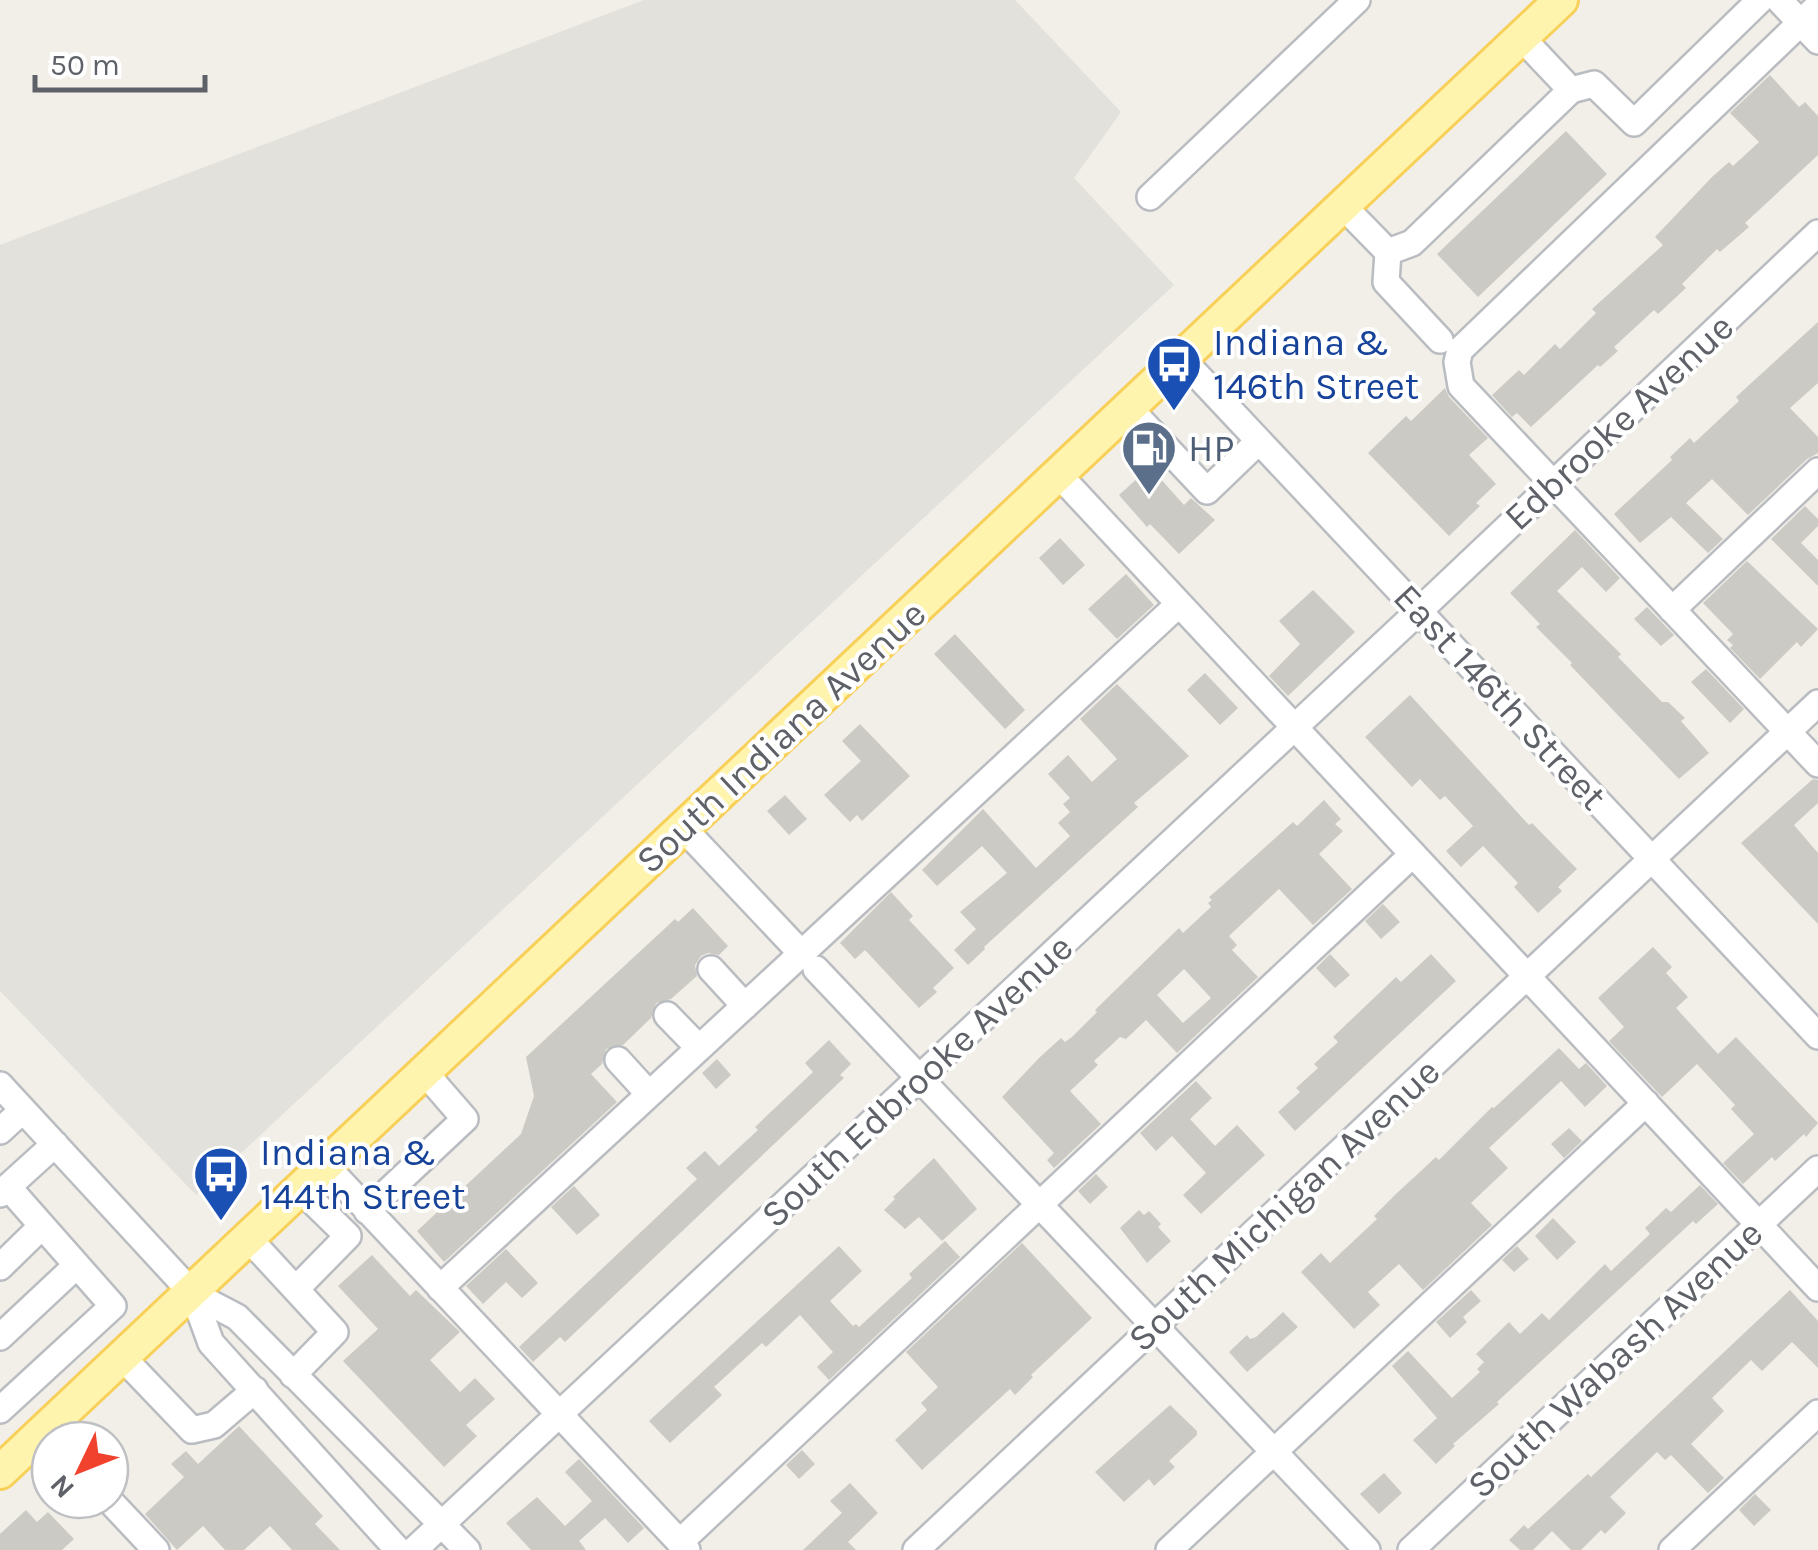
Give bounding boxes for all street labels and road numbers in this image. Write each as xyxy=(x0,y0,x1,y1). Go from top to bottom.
street label: Edbrooke Avenue xyxy=(1495,304,1743,540)
street label: East 146th Street xyxy=(1384,575,1616,819)
street label: South Indiana Avenue xyxy=(627,591,935,883)
street label: South Edbrooke Avenue xyxy=(752,925,1082,1237)
street label: South Michigan Avenue xyxy=(1119,1049,1449,1361)
street label: South Wabash Avenue xyxy=(1458,1211,1772,1507)

